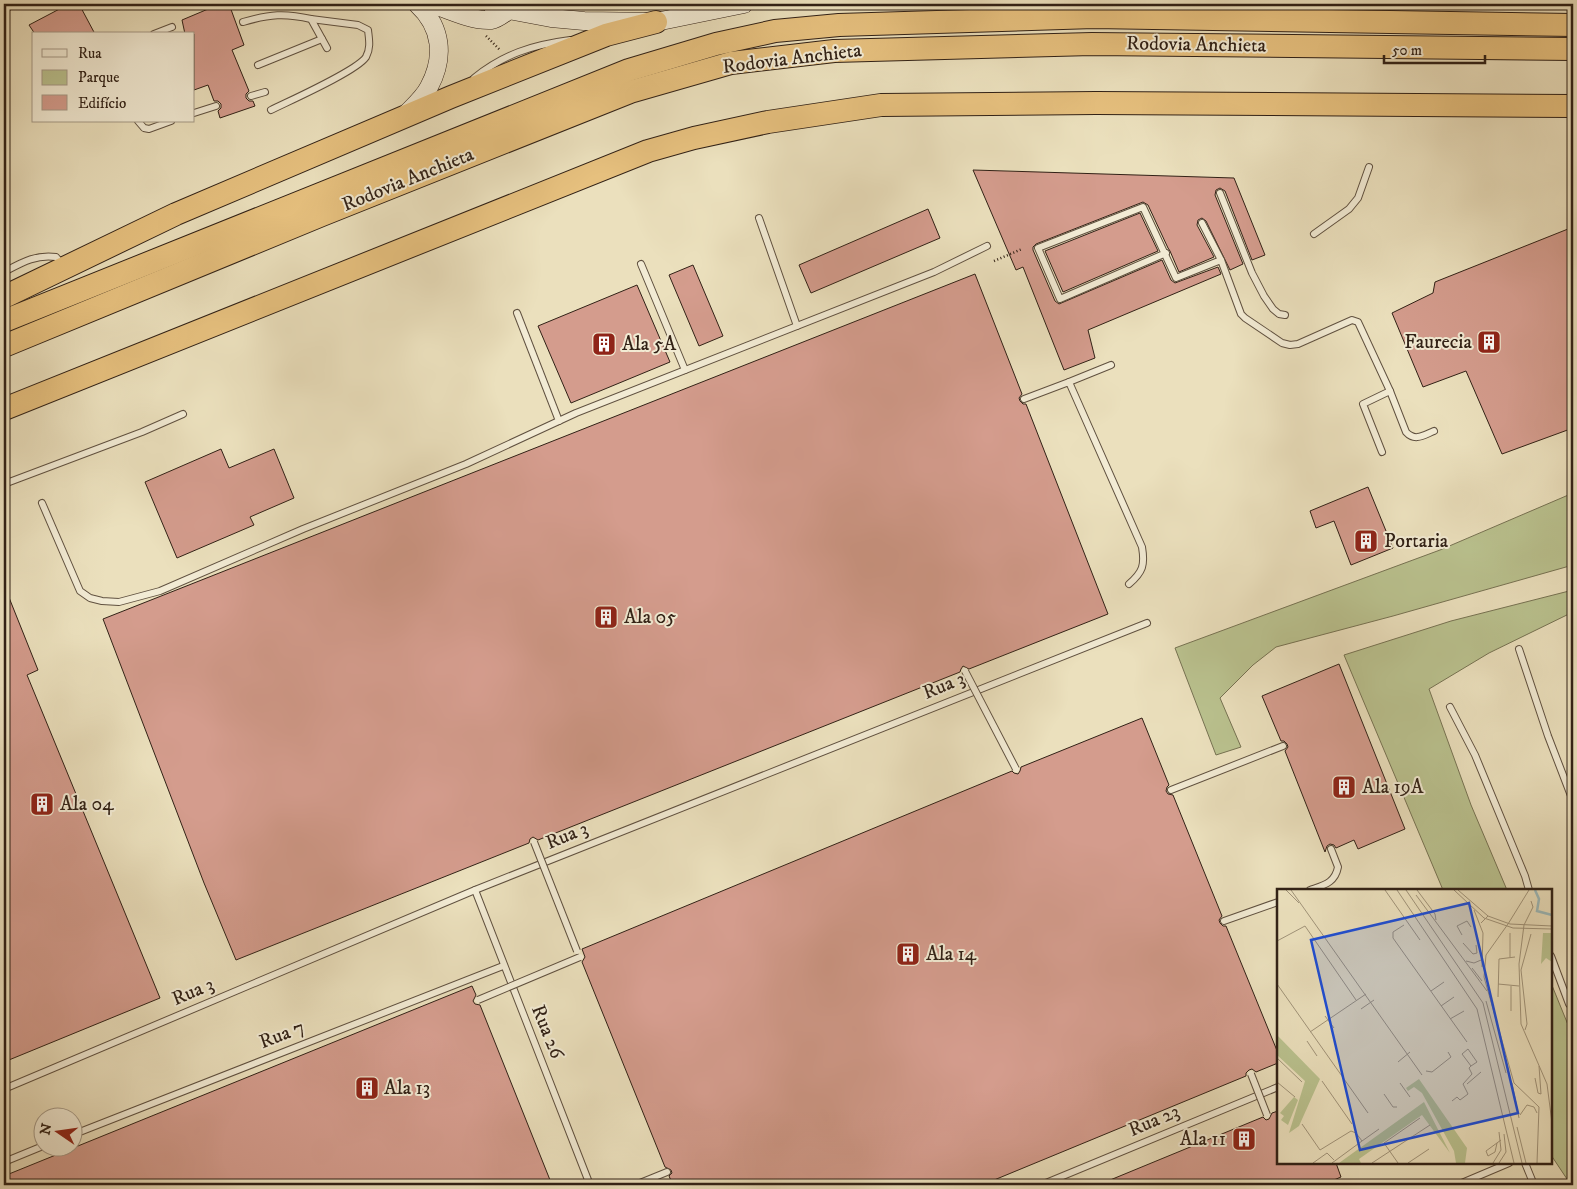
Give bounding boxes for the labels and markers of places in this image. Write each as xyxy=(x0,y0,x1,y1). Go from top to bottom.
building icon: Faurecia xyxy=(1476,329,1502,355)
place label: Faurecia xyxy=(1404,330,1472,355)
building icon: Ala 5A xyxy=(591,331,617,357)
place label: Ala 5A xyxy=(622,332,676,357)
building icon: Portaria xyxy=(1353,528,1379,554)
place label: Portaria xyxy=(1384,529,1449,554)
building icon: Ala 05 xyxy=(593,604,619,630)
place label: Ala 05 xyxy=(624,605,676,630)
building icon: Ala 19A xyxy=(1331,774,1357,800)
place label: Ala 19A xyxy=(1362,775,1424,800)
building icon: Ala 04 xyxy=(29,791,55,817)
place label: Ala 04 xyxy=(60,792,114,817)
building icon: Ala 14 xyxy=(895,941,921,967)
place label: Ala 14 xyxy=(926,942,977,967)
building icon: Ala 13 xyxy=(354,1075,380,1101)
place label: Ala 13 xyxy=(384,1076,430,1101)
building icon: Ala 11 xyxy=(1231,1126,1257,1152)
place label: Ala 11 xyxy=(1180,1127,1226,1152)

